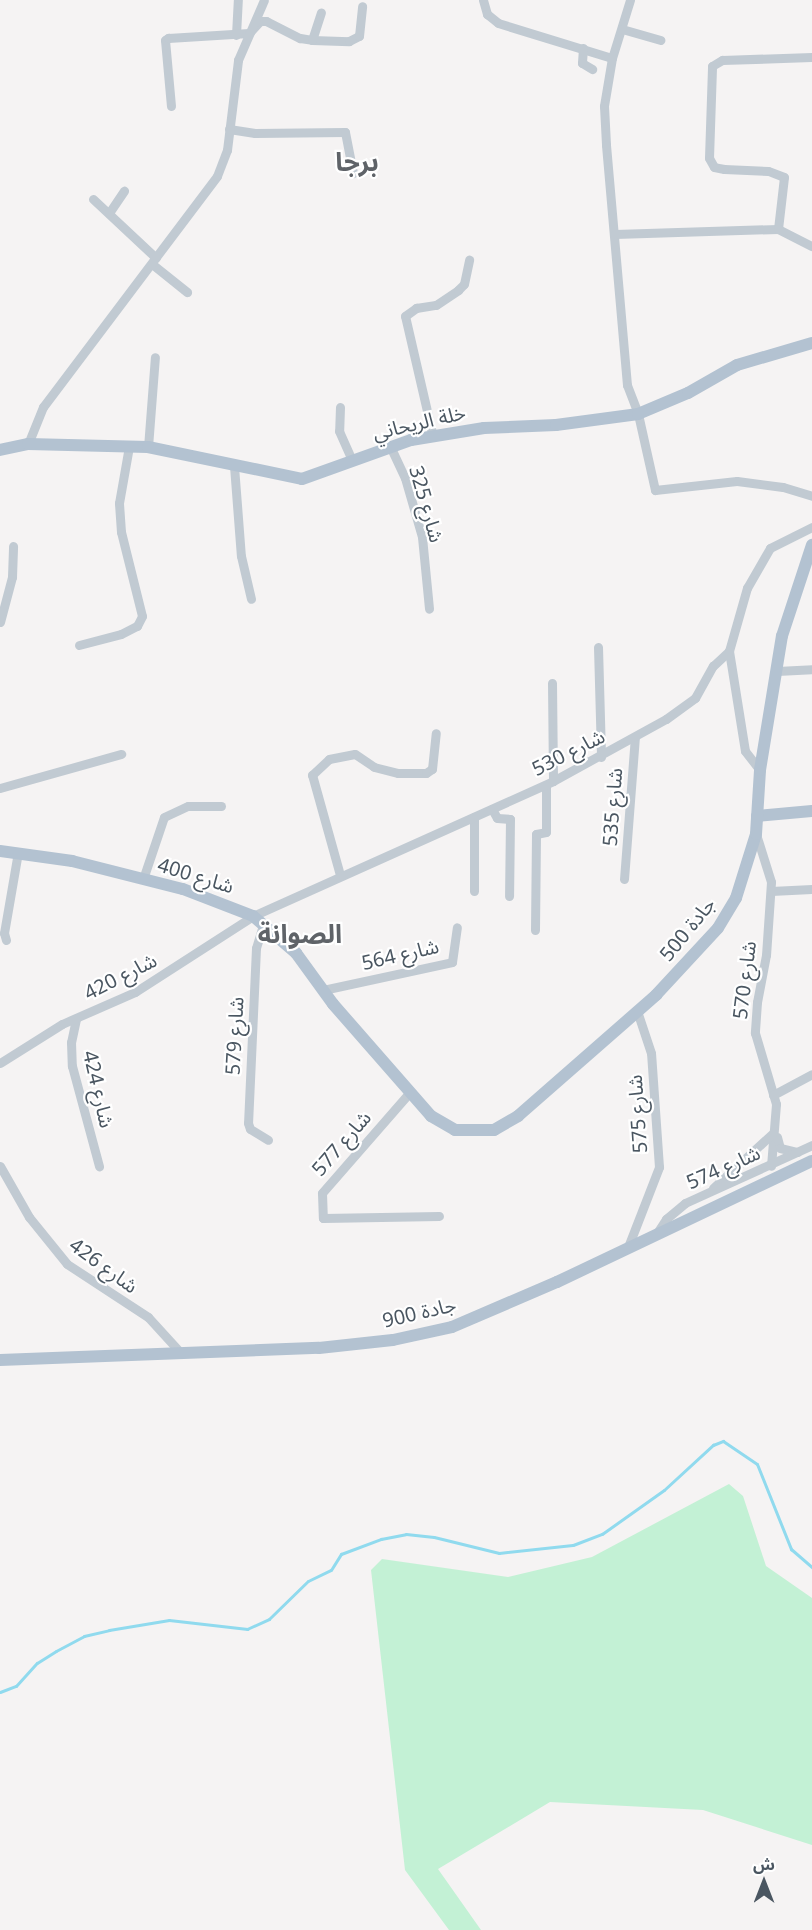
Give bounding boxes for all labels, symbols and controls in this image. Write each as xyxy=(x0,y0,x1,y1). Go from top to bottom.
district label: برجا xyxy=(335,146,379,178)
street label: خلة الريحاني xyxy=(370,400,468,444)
street label: شارع 325 xyxy=(405,463,449,545)
street label: شارع 530 xyxy=(528,723,608,781)
street label: شارع 535 xyxy=(597,767,627,847)
street label: شارع 400 xyxy=(155,852,237,898)
street label: جادة 500 xyxy=(654,892,720,966)
district label: الصوانة xyxy=(258,918,342,950)
street label: شارع 564 xyxy=(359,933,441,975)
street label: شارع 570 xyxy=(727,940,761,1020)
street label: شارع 420 xyxy=(80,947,160,1005)
street label: شارع 579 xyxy=(220,996,248,1076)
street label: شارع 424 xyxy=(78,1048,120,1130)
street label: شارع 575 xyxy=(622,1074,652,1154)
street label: شارع 577 xyxy=(306,1106,376,1180)
street label: شارع 574 xyxy=(682,1140,764,1194)
street label: شارع 426 xyxy=(65,1232,143,1298)
street label: جادة 900 xyxy=(380,1292,458,1332)
north arrow xyxy=(734,1852,794,1912)
text: ش xyxy=(753,1853,775,1875)

